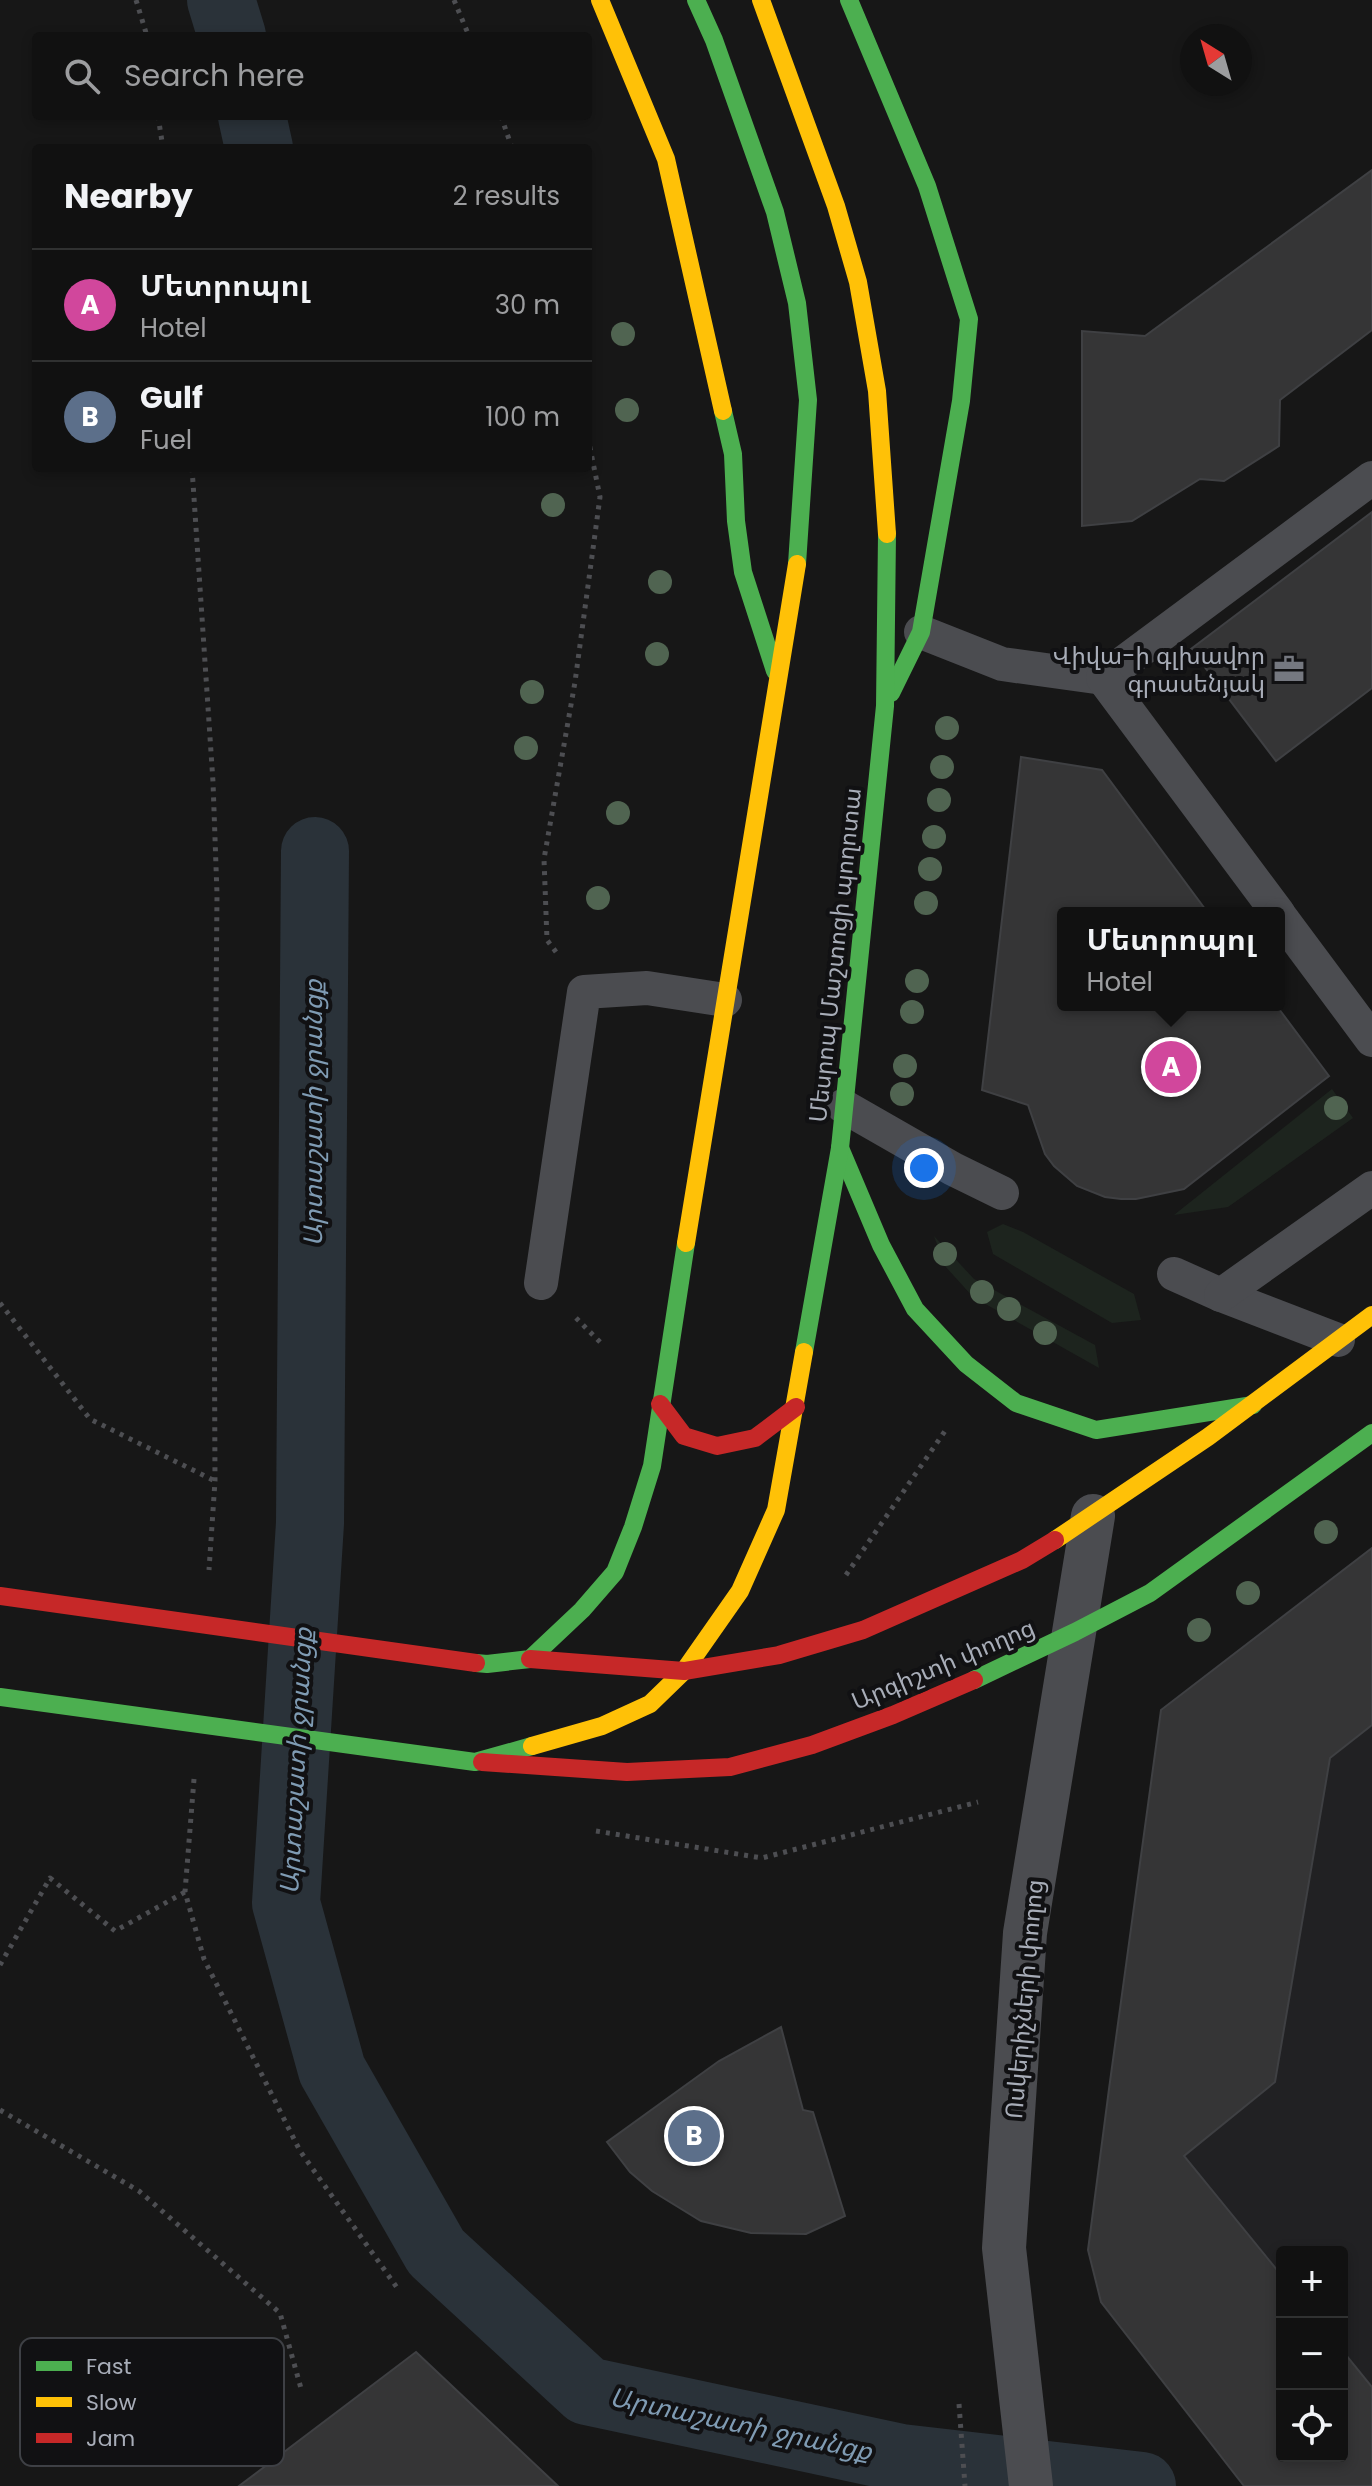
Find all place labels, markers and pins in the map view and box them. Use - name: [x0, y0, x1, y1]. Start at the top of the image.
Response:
- place label: Վիվա-ի գլխավոր գրասենյակ: [1053, 639, 1265, 700]
- office icon: Վիվա-ի գլխավոր գրասենյակ: [1272, 652, 1306, 686]
- pin: A: [1145, 1037, 1197, 1097]
- pin: B: [668, 2106, 720, 2166]

